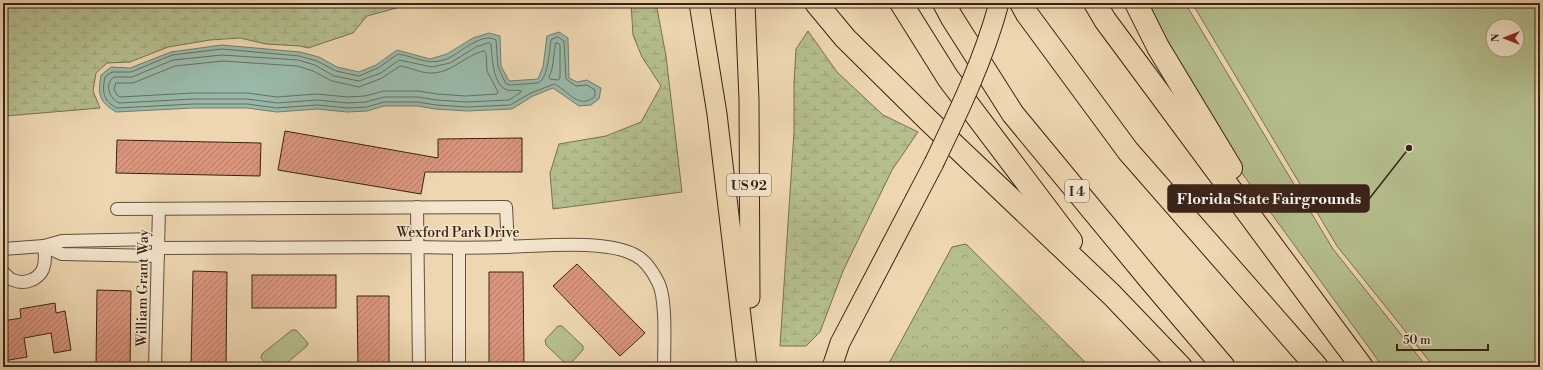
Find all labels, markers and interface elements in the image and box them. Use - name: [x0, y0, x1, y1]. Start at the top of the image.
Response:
- north arrow: [1485, 18, 1525, 58]
- text: N: [1489, 33, 1503, 42]
- road number: US 92: [727, 174, 771, 196]
- road number: I 4: [1065, 180, 1089, 202]
- callout: Florida State Fairgrounds: [1168, 185, 1369, 212]
- text: Florida State Fairgrounds: [1177, 190, 1361, 209]
- street label: Wexford Park Drive: [396, 224, 519, 242]
- street label: William Grant Way: [133, 229, 153, 348]
- scale bar: [1397, 326, 1488, 352]
- text: 50 m: [1403, 333, 1431, 348]

